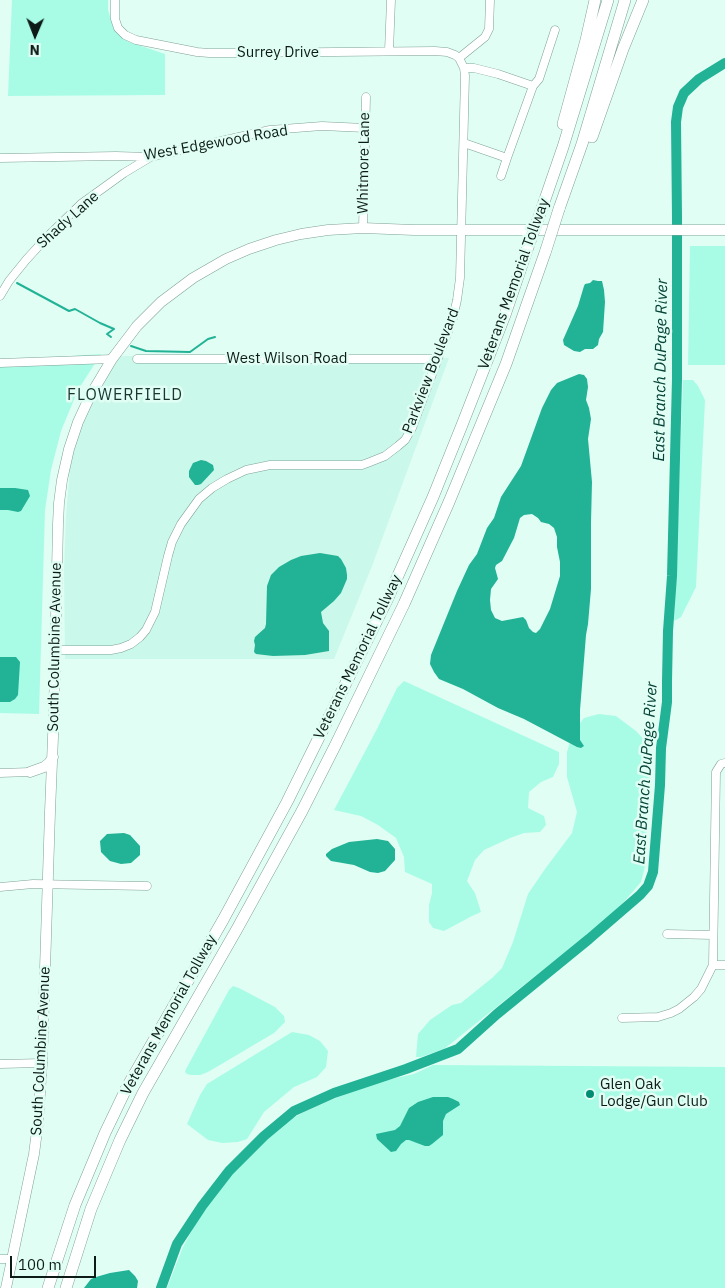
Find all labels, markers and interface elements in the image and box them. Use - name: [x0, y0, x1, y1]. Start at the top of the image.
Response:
- north arrow: [10, 10, 60, 60]
- text: N: [30, 41, 40, 59]
- street label: Surrey Drive: [237, 44, 319, 62]
- street label: Whitmore Lane: [354, 112, 374, 214]
- street label: West Edgewood Road: [143, 121, 289, 165]
- street label: Shady Lane: [33, 187, 103, 253]
- street label: Veterans Memorial Tollway: [475, 196, 553, 372]
- water label: East Branch DuPage River: [650, 278, 672, 462]
- street label: Parkview Boulevard: [399, 306, 463, 436]
- street label: West Wilson Road: [227, 350, 347, 368]
- district label: FLOWERFIELD: [66, 385, 184, 405]
- street label: South Columbine Avenue: [45, 562, 65, 732]
- street label: Veterans Memorial Tollway: [310, 572, 406, 742]
- water label: East Branch DuPage River: [630, 681, 662, 865]
- street label: Veterans Memorial Tollway: [117, 932, 221, 1098]
- street label: South Columbine Avenue: [28, 966, 54, 1136]
- place label: Glen Oak Lodge/Gun Club: [600, 1076, 708, 1111]
- marker: Glen Oak Lodge/Gun Club: [584, 1088, 596, 1100]
- scale bar: [12, 1246, 99, 1278]
- text: 100 m: [18, 1255, 62, 1274]

